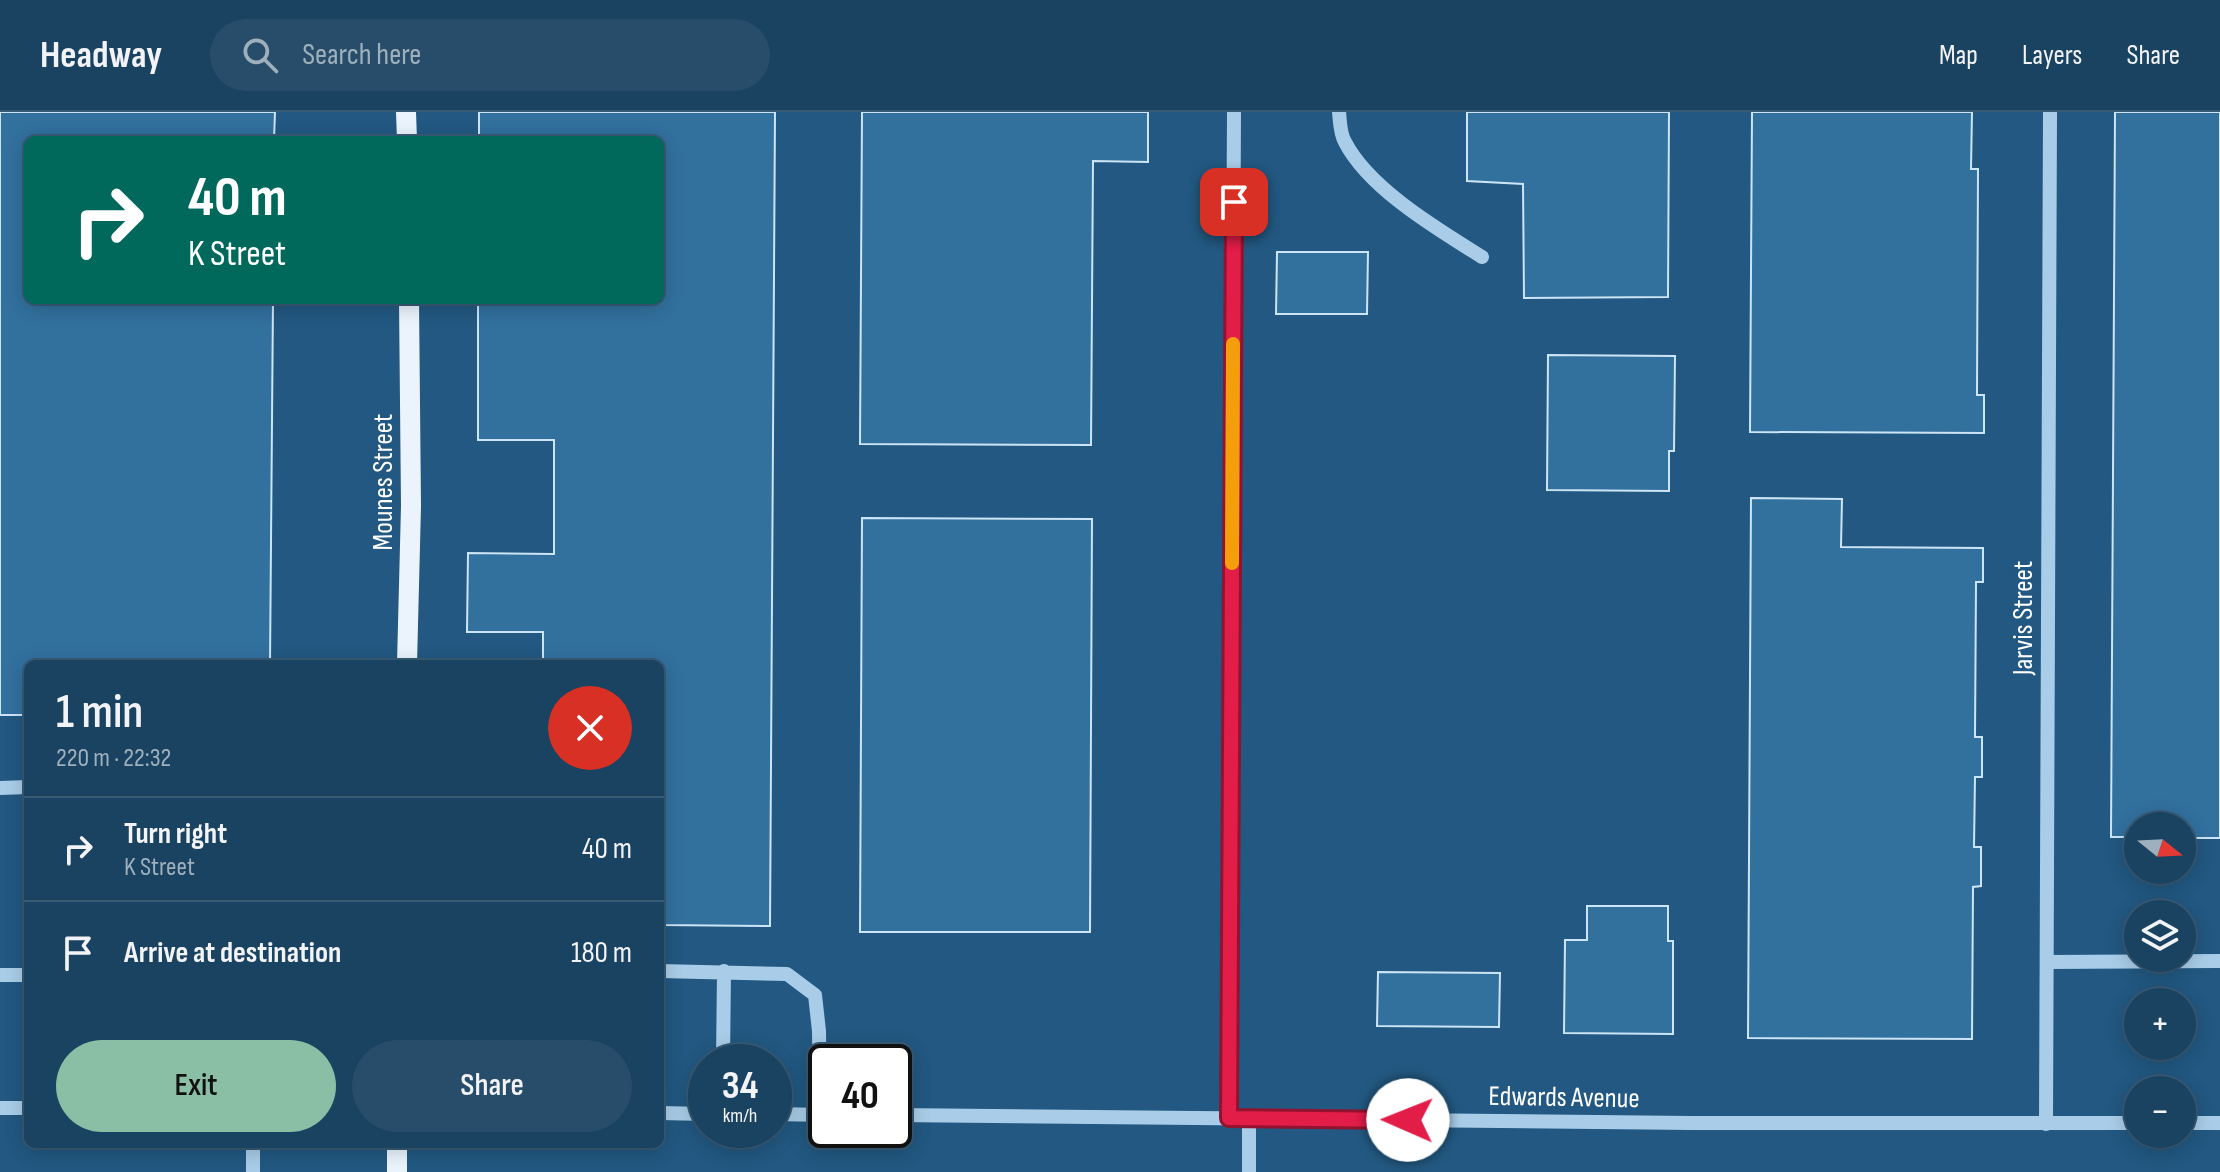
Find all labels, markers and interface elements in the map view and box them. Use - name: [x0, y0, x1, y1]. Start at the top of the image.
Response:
- search box: [210, 19, 770, 91]
- text: Headway: [40, 33, 162, 78]
- icon: search: [238, 33, 282, 77]
- text: Search here: [302, 37, 421, 73]
- text: Map: [1939, 39, 1978, 72]
- text: Layers: [2022, 39, 2082, 72]
- text: Share: [2126, 39, 2180, 72]
- text: 40 m: [188, 165, 287, 232]
- icon: right: [56, 168, 160, 272]
- pin: [1200, 168, 1268, 236]
- icon: arrive: [1212, 180, 1256, 224]
- text: K Street: [188, 233, 286, 276]
- street label: Mounes Street: [367, 414, 400, 550]
- street label: Jarvis Street: [2007, 561, 2040, 676]
- text: 1 min: [56, 684, 143, 741]
- button: close: [548, 686, 632, 770]
- text: 220 m · 22:32: [56, 743, 171, 774]
- north arrow: [2124, 812, 2196, 884]
- map controls: [2124, 812, 2196, 1148]
- text: Turn right: [124, 816, 227, 852]
- icon: right: [56, 827, 100, 871]
- text: 40 m: [582, 831, 632, 867]
- text: K Street: [124, 852, 195, 883]
- button: layers: [2124, 900, 2196, 972]
- icon: arrive: [56, 931, 100, 975]
- text: Arrive at destination: [124, 935, 341, 971]
- text: 180 m: [571, 935, 632, 971]
- button: +: [2124, 988, 2196, 1060]
- button: Exit: [56, 1040, 336, 1132]
- button: Share: [352, 1040, 632, 1132]
- speed limit sign: 40: [808, 1044, 912, 1148]
- text: 34: [722, 1062, 758, 1110]
- button: −: [2124, 1076, 2196, 1148]
- position arrow: [1366, 1078, 1450, 1162]
- street label: Edwards Avenue: [1488, 1080, 1640, 1115]
- text: km/h: [723, 1104, 757, 1128]

